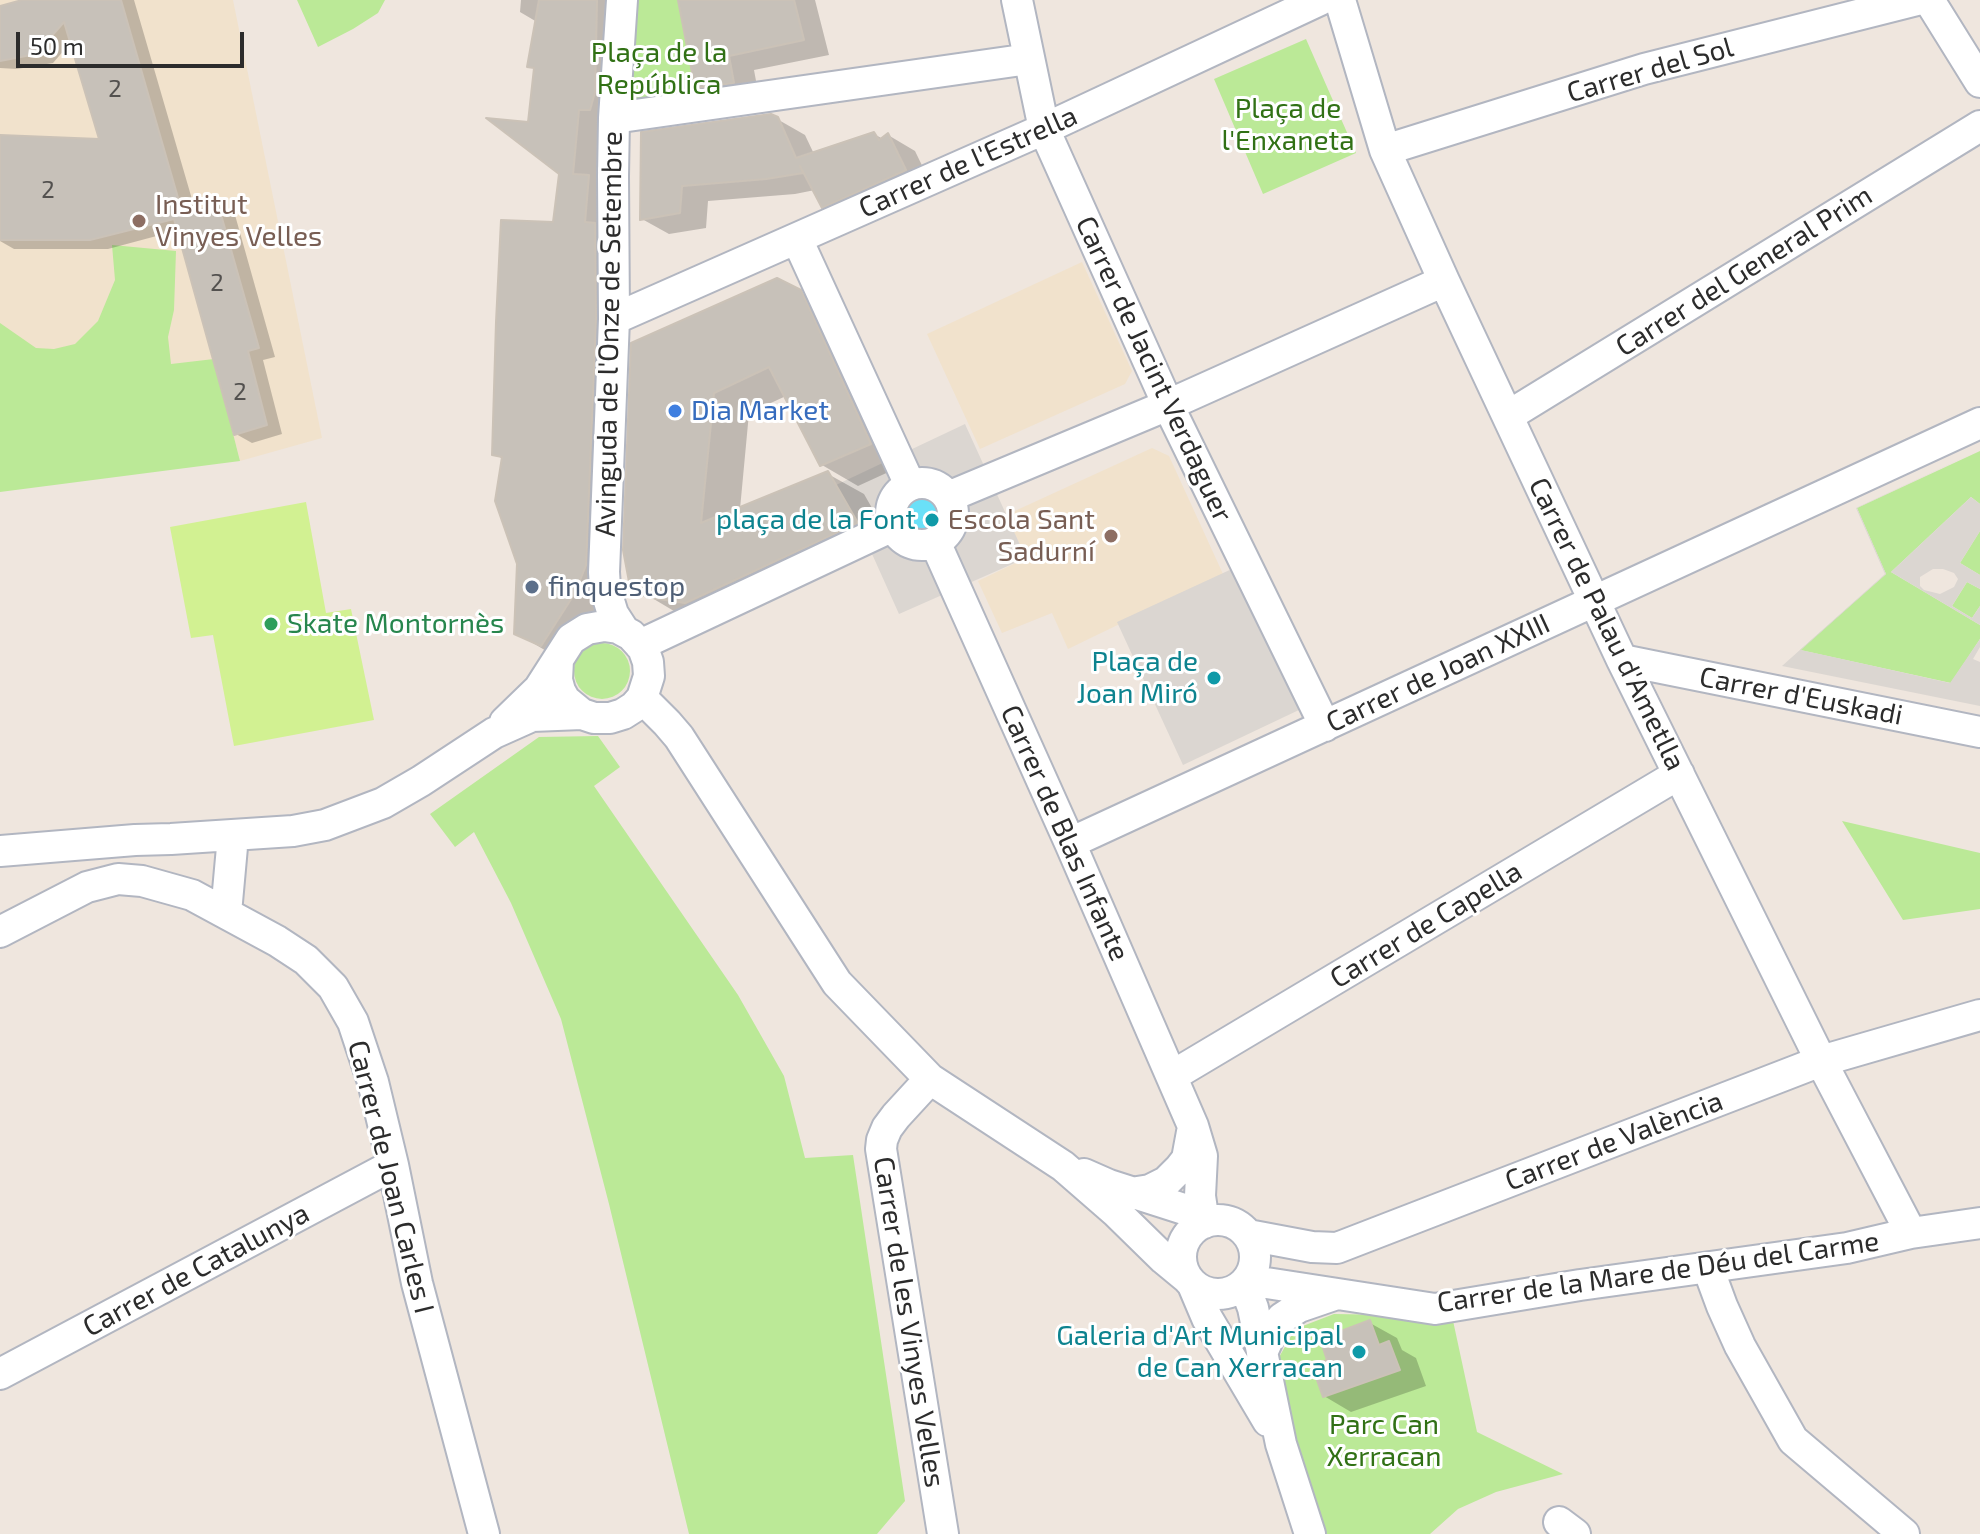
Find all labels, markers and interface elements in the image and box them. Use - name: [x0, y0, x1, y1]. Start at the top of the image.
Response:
- scale bar: [20, 16, 248, 66]
- street label: Carrer del Sol: [1563, 30, 1737, 110]
- text: 50 m: [30, 31, 84, 60]
- park label: Plaça de la República: [591, 36, 727, 102]
- house number: 2: [108, 75, 122, 103]
- park label: Plaça de l'Enxaneta: [1221, 92, 1355, 158]
- street label: Carrer de l'Estrella: [854, 99, 1082, 225]
- street label: Avinguda de l'Onze de Setembre: [589, 131, 629, 537]
- house number: 2: [41, 176, 55, 204]
- street label: Carrer del General Prim: [1610, 178, 1878, 364]
- place label: Institut Vinyes Velles: [155, 188, 322, 254]
- street label: Carrer de Jacint Verdaguer: [1068, 211, 1240, 527]
- marker: Institut Vinyes Velles: [130, 212, 148, 230]
- house number: 2: [210, 269, 224, 297]
- house number: 2: [233, 378, 247, 406]
- place label: Dia Market: [691, 394, 829, 428]
- marker: Dia Market: [666, 402, 684, 420]
- street label: Carrer de Palau d'Ametlla: [1521, 472, 1693, 776]
- place label: plaça de la Font: [716, 503, 916, 537]
- place label: Escola Sant Sadurní: [948, 503, 1095, 569]
- marker: plaça de la Font: [923, 511, 941, 529]
- marker: Escola Sant Sadurní: [1102, 527, 1120, 545]
- place label: finquestop: [548, 570, 685, 604]
- marker: finquestop: [523, 578, 541, 596]
- street label: Carrer de Joan XXIII: [1321, 606, 1555, 740]
- place label: Skate Montornès: [287, 607, 504, 641]
- marker: Skate Montornès: [262, 615, 280, 633]
- place label: Plaça de Joan Miró: [1076, 645, 1198, 711]
- street label: Carrer d'Euskadi: [1697, 660, 1905, 732]
- marker: Plaça de Joan Miró: [1205, 669, 1223, 687]
- street label: Carrer de Blas Infante: [993, 700, 1137, 966]
- street label: Carrer de Capella: [1324, 854, 1528, 996]
- street label: Carrer de Joan Carles I: [341, 1037, 441, 1317]
- street label: Carrer de València: [1500, 1084, 1728, 1198]
- street label: Carrer de les Vinyes Velles: [866, 1154, 952, 1490]
- street label: Carrer de Catalunya: [77, 1196, 315, 1344]
- street label: Carrer de la Mare de Déu del Carme: [1435, 1224, 1881, 1320]
- place label: Galeria d'Art Municipal de Can Xerracan: [1056, 1319, 1343, 1385]
- marker: Galeria d'Art Municipal de Can Xerracan: [1350, 1343, 1368, 1361]
- park label: Parc Can Xerracan: [1327, 1408, 1441, 1474]

